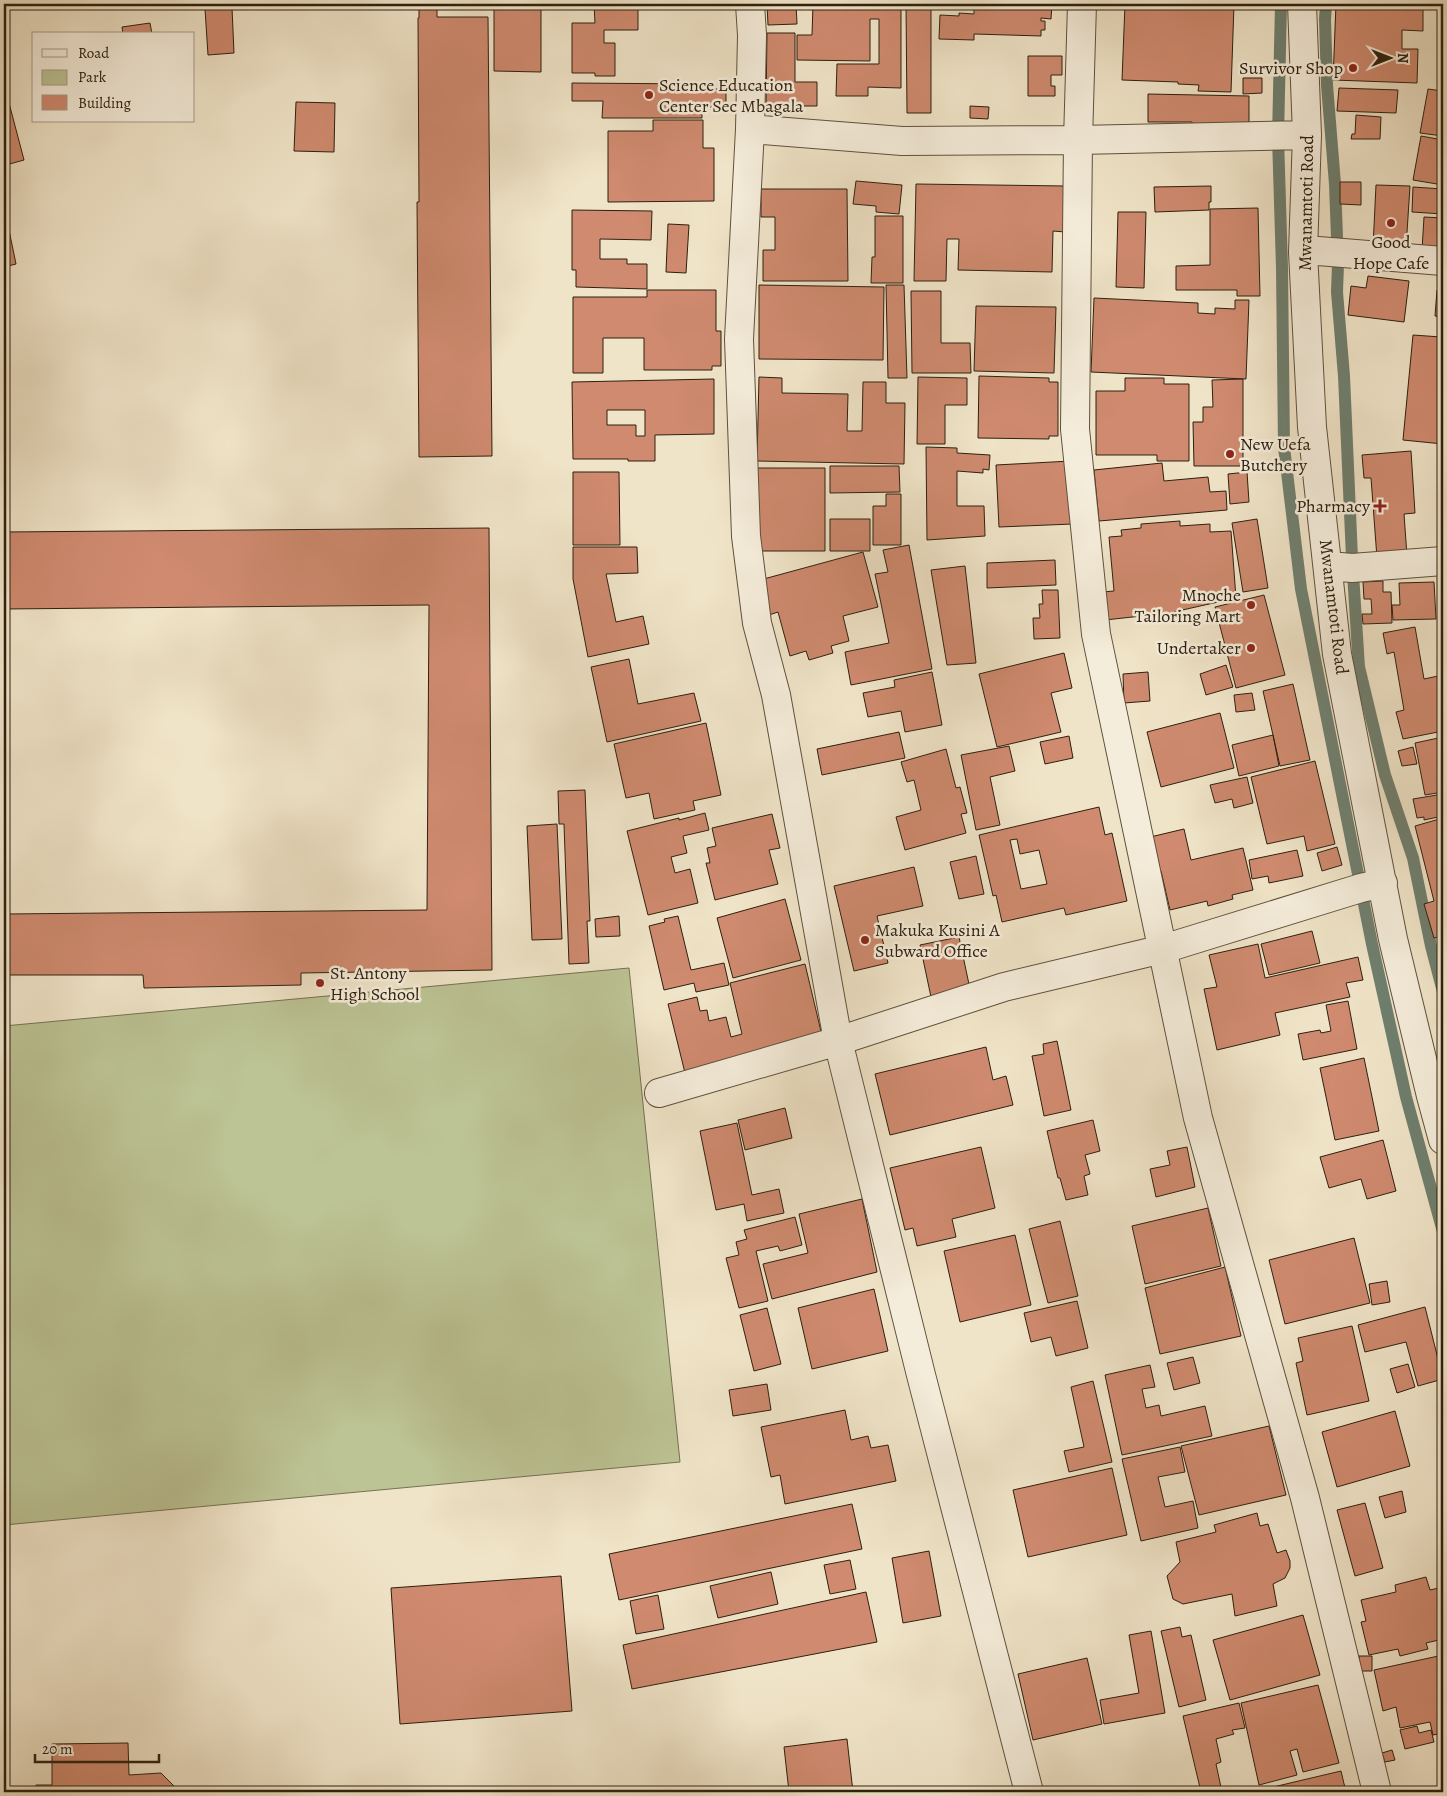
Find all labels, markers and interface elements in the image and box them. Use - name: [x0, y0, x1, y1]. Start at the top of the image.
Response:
- legend: [32, 32, 195, 122]
- north arrow: [1364, 32, 1414, 82]
- text: Road: [78, 43, 110, 63]
- text: N: [1393, 53, 1412, 63]
- place label: Survivor Shop: [1239, 56, 1343, 80]
- marker: Survivor Shop: [1347, 62, 1359, 74]
- text: Park: [78, 67, 107, 87]
- place label: Science Education Center Sec Mbagala: [659, 73, 804, 118]
- marker: Science Education Center Sec Mbagala: [643, 89, 655, 101]
- text: Building: [78, 93, 131, 113]
- street label: Mwanamtoti Road: [1293, 135, 1319, 271]
- marker: Good Hope Cafe: [1385, 217, 1397, 229]
- place label: Good Hope Cafe: [1353, 230, 1429, 275]
- place label: New Uefa Butchery: [1240, 432, 1311, 477]
- marker: New Uefa Butchery: [1224, 448, 1236, 460]
- place label: Pharmacy: [1296, 494, 1371, 518]
- marker: Pharmacy: [1374, 500, 1386, 512]
- street label: Mwanamtoti Road: [1314, 538, 1354, 676]
- place label: Mnoche Tailoring Mart: [1135, 583, 1241, 628]
- marker: Mnoche Tailoring Mart: [1245, 599, 1257, 611]
- place label: Undertaker: [1157, 636, 1241, 660]
- marker: Undertaker: [1245, 642, 1257, 654]
- place label: Makuka Kusini A Subward Office: [875, 918, 1000, 963]
- marker: Makuka Kusini A Subward Office: [859, 934, 871, 946]
- place label: St. Antony High School: [330, 961, 420, 1006]
- marker: St. Antony High School: [314, 977, 326, 989]
- scale bar: [35, 1731, 159, 1763]
- text: 20 m: [42, 1739, 73, 1759]

